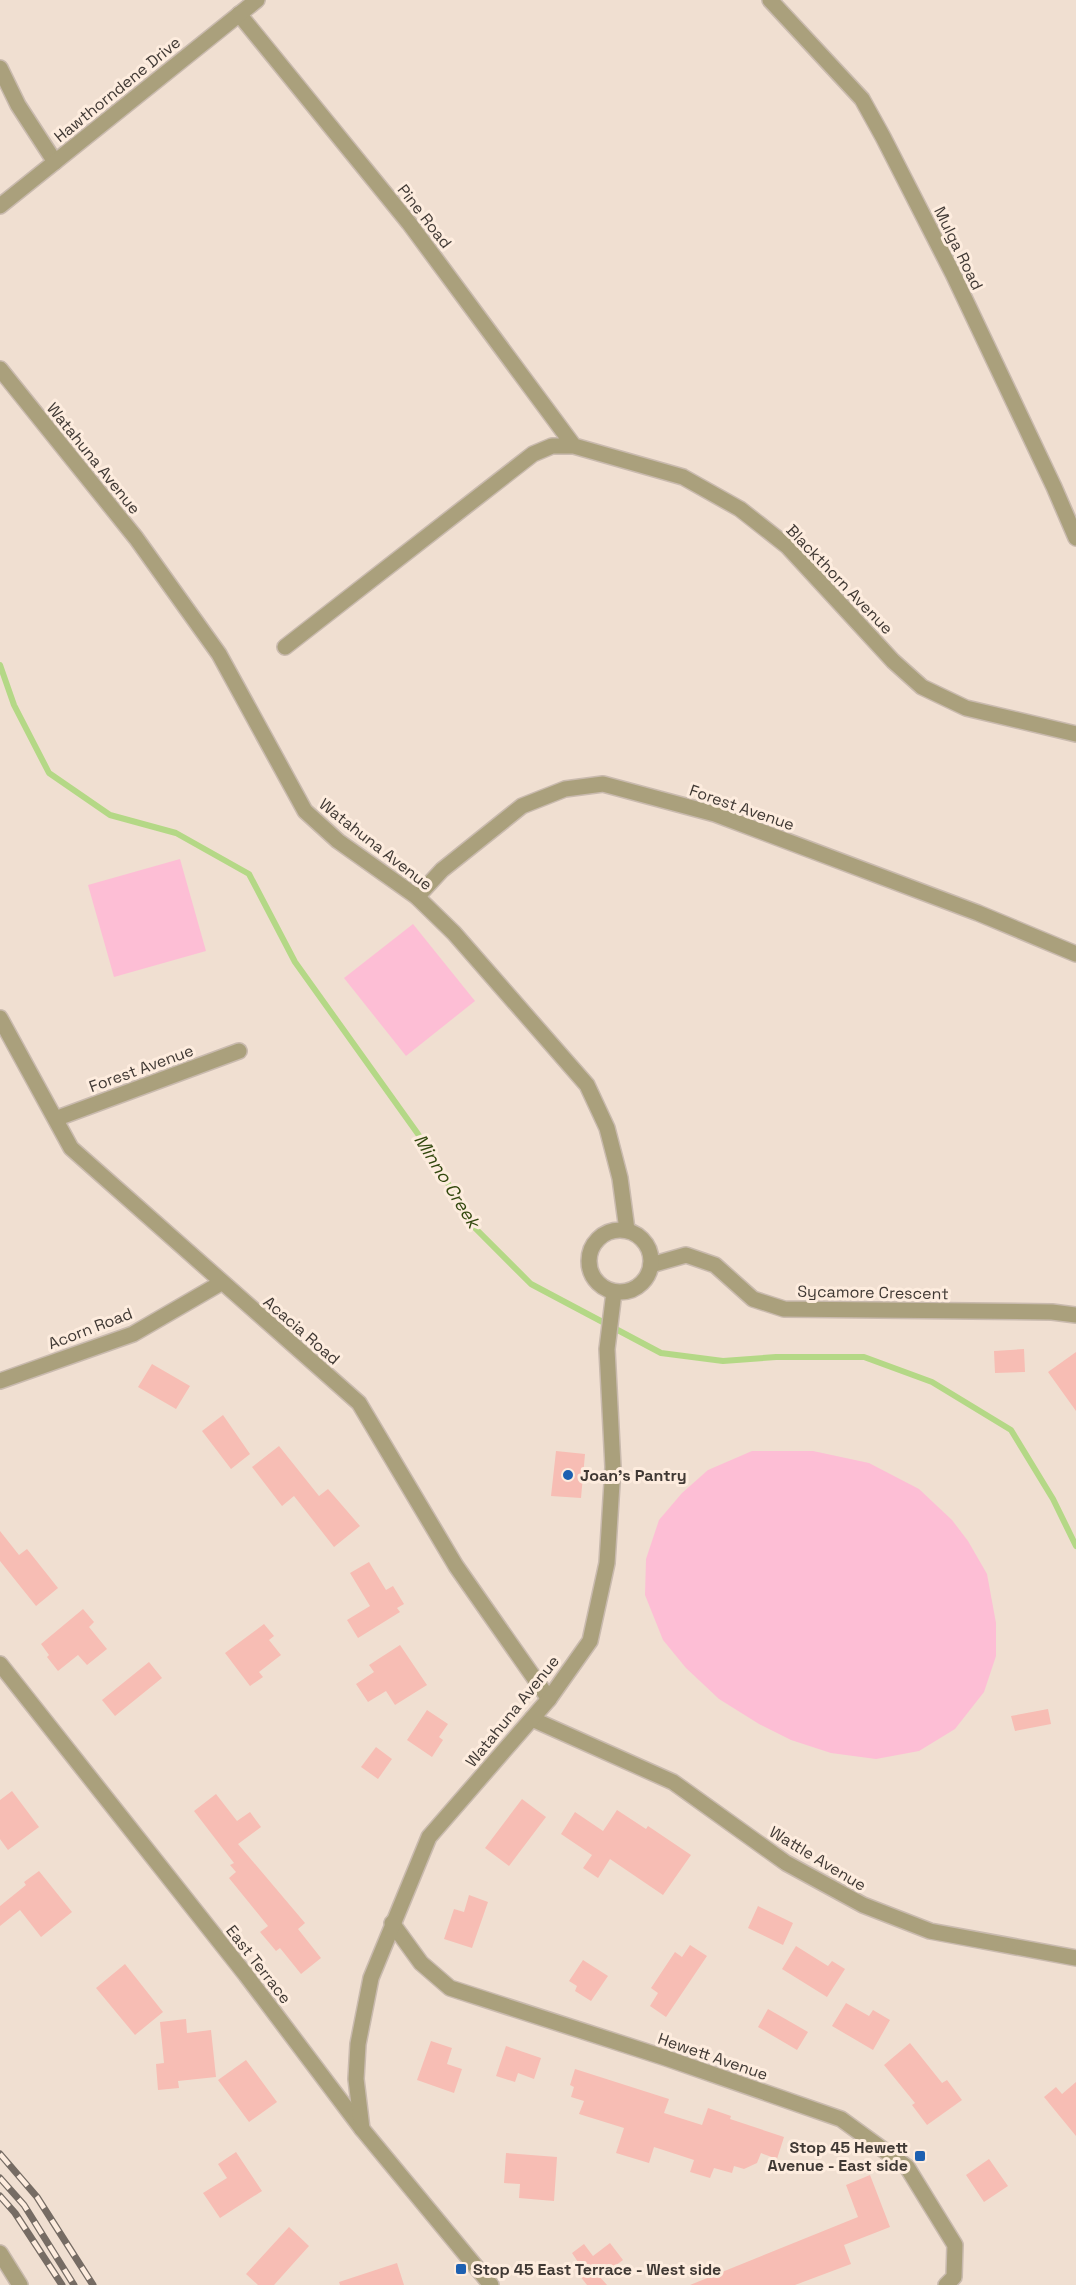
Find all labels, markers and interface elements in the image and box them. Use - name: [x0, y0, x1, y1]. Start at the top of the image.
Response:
- street label: Hawthorndene Drive: [50, 32, 185, 147]
- street label: Pine Road: [393, 180, 456, 253]
- street label: Mulga Road: [929, 203, 988, 293]
- street label: Watahuna Avenue: [42, 398, 145, 519]
- street label: Blackthorn Avenue: [782, 520, 898, 639]
- street label: Forest Avenue: [687, 780, 797, 835]
- street label: Watahuna Avenue: [315, 794, 437, 895]
- street label: Forest Avenue: [86, 1040, 196, 1097]
- water label: Minno Creek: [409, 1129, 487, 1234]
- street label: Sycamore Crescent: [797, 1281, 949, 1304]
- street label: Acacia Road: [259, 1291, 344, 1369]
- street label: Acorn Road: [45, 1303, 135, 1354]
- place label: Joan's Pantry: [580, 1465, 687, 1486]
- marker: Joan's Pantry: [561, 1468, 575, 1482]
- street label: Watahuna Avenue: [461, 1651, 564, 1772]
- street label: Wattle Avenue: [765, 1821, 870, 1896]
- street label: East Terrace: [221, 1921, 296, 2008]
- street label: Hewett Avenue: [655, 2028, 771, 2085]
- place label: Stop 45 Hewett Avenue - East side: [768, 2137, 908, 2176]
- marker: Stop 45 Hewett Avenue - East side: [913, 2149, 927, 2163]
- place label: Stop 45 East Terrace - West side: [473, 2259, 721, 2280]
- marker: Stop 45 East Terrace - West side: [454, 2262, 468, 2276]

